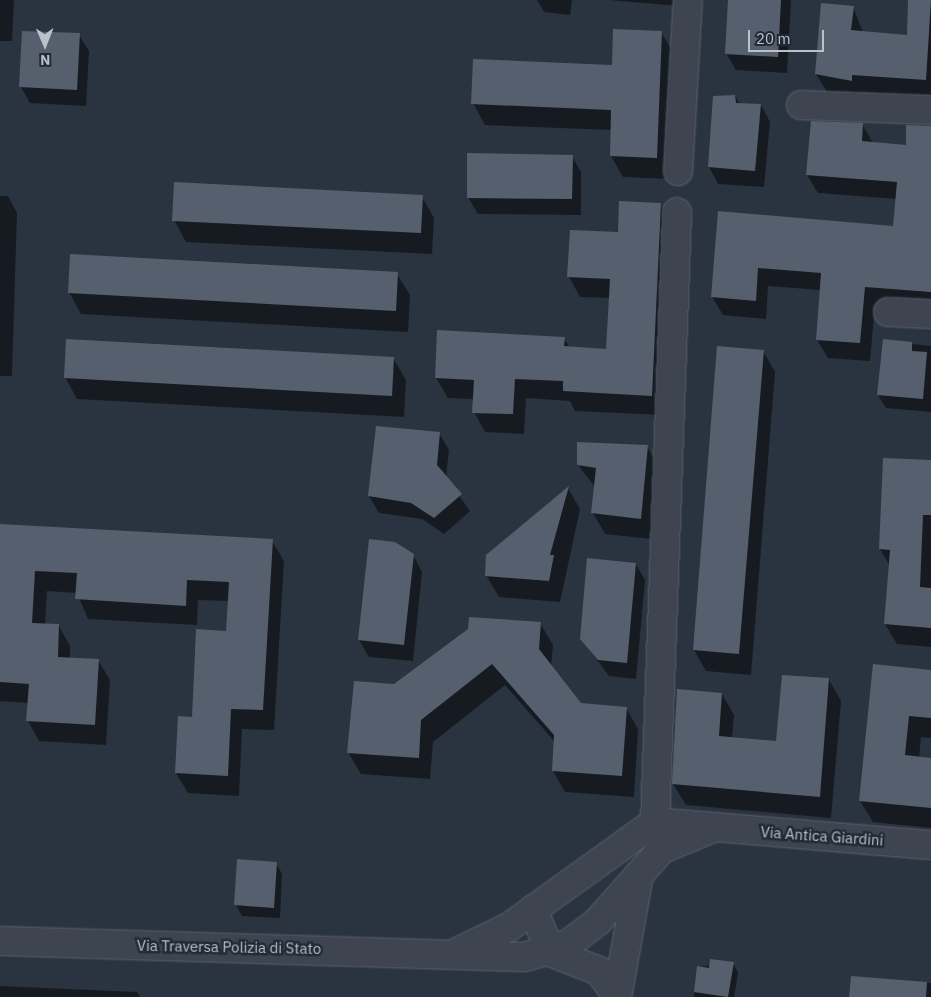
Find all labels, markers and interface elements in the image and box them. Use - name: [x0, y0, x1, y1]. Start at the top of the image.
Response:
- north arrow: [20, 20, 70, 70]
- scale bar: [751, 20, 827, 52]
- text: 20 m: [756, 29, 791, 48]
- text: N: [40, 51, 50, 69]
- street label: Via Antica Giardini: [760, 823, 884, 849]
- street label: Via Traversa Polizia di Stato: [137, 936, 321, 958]

